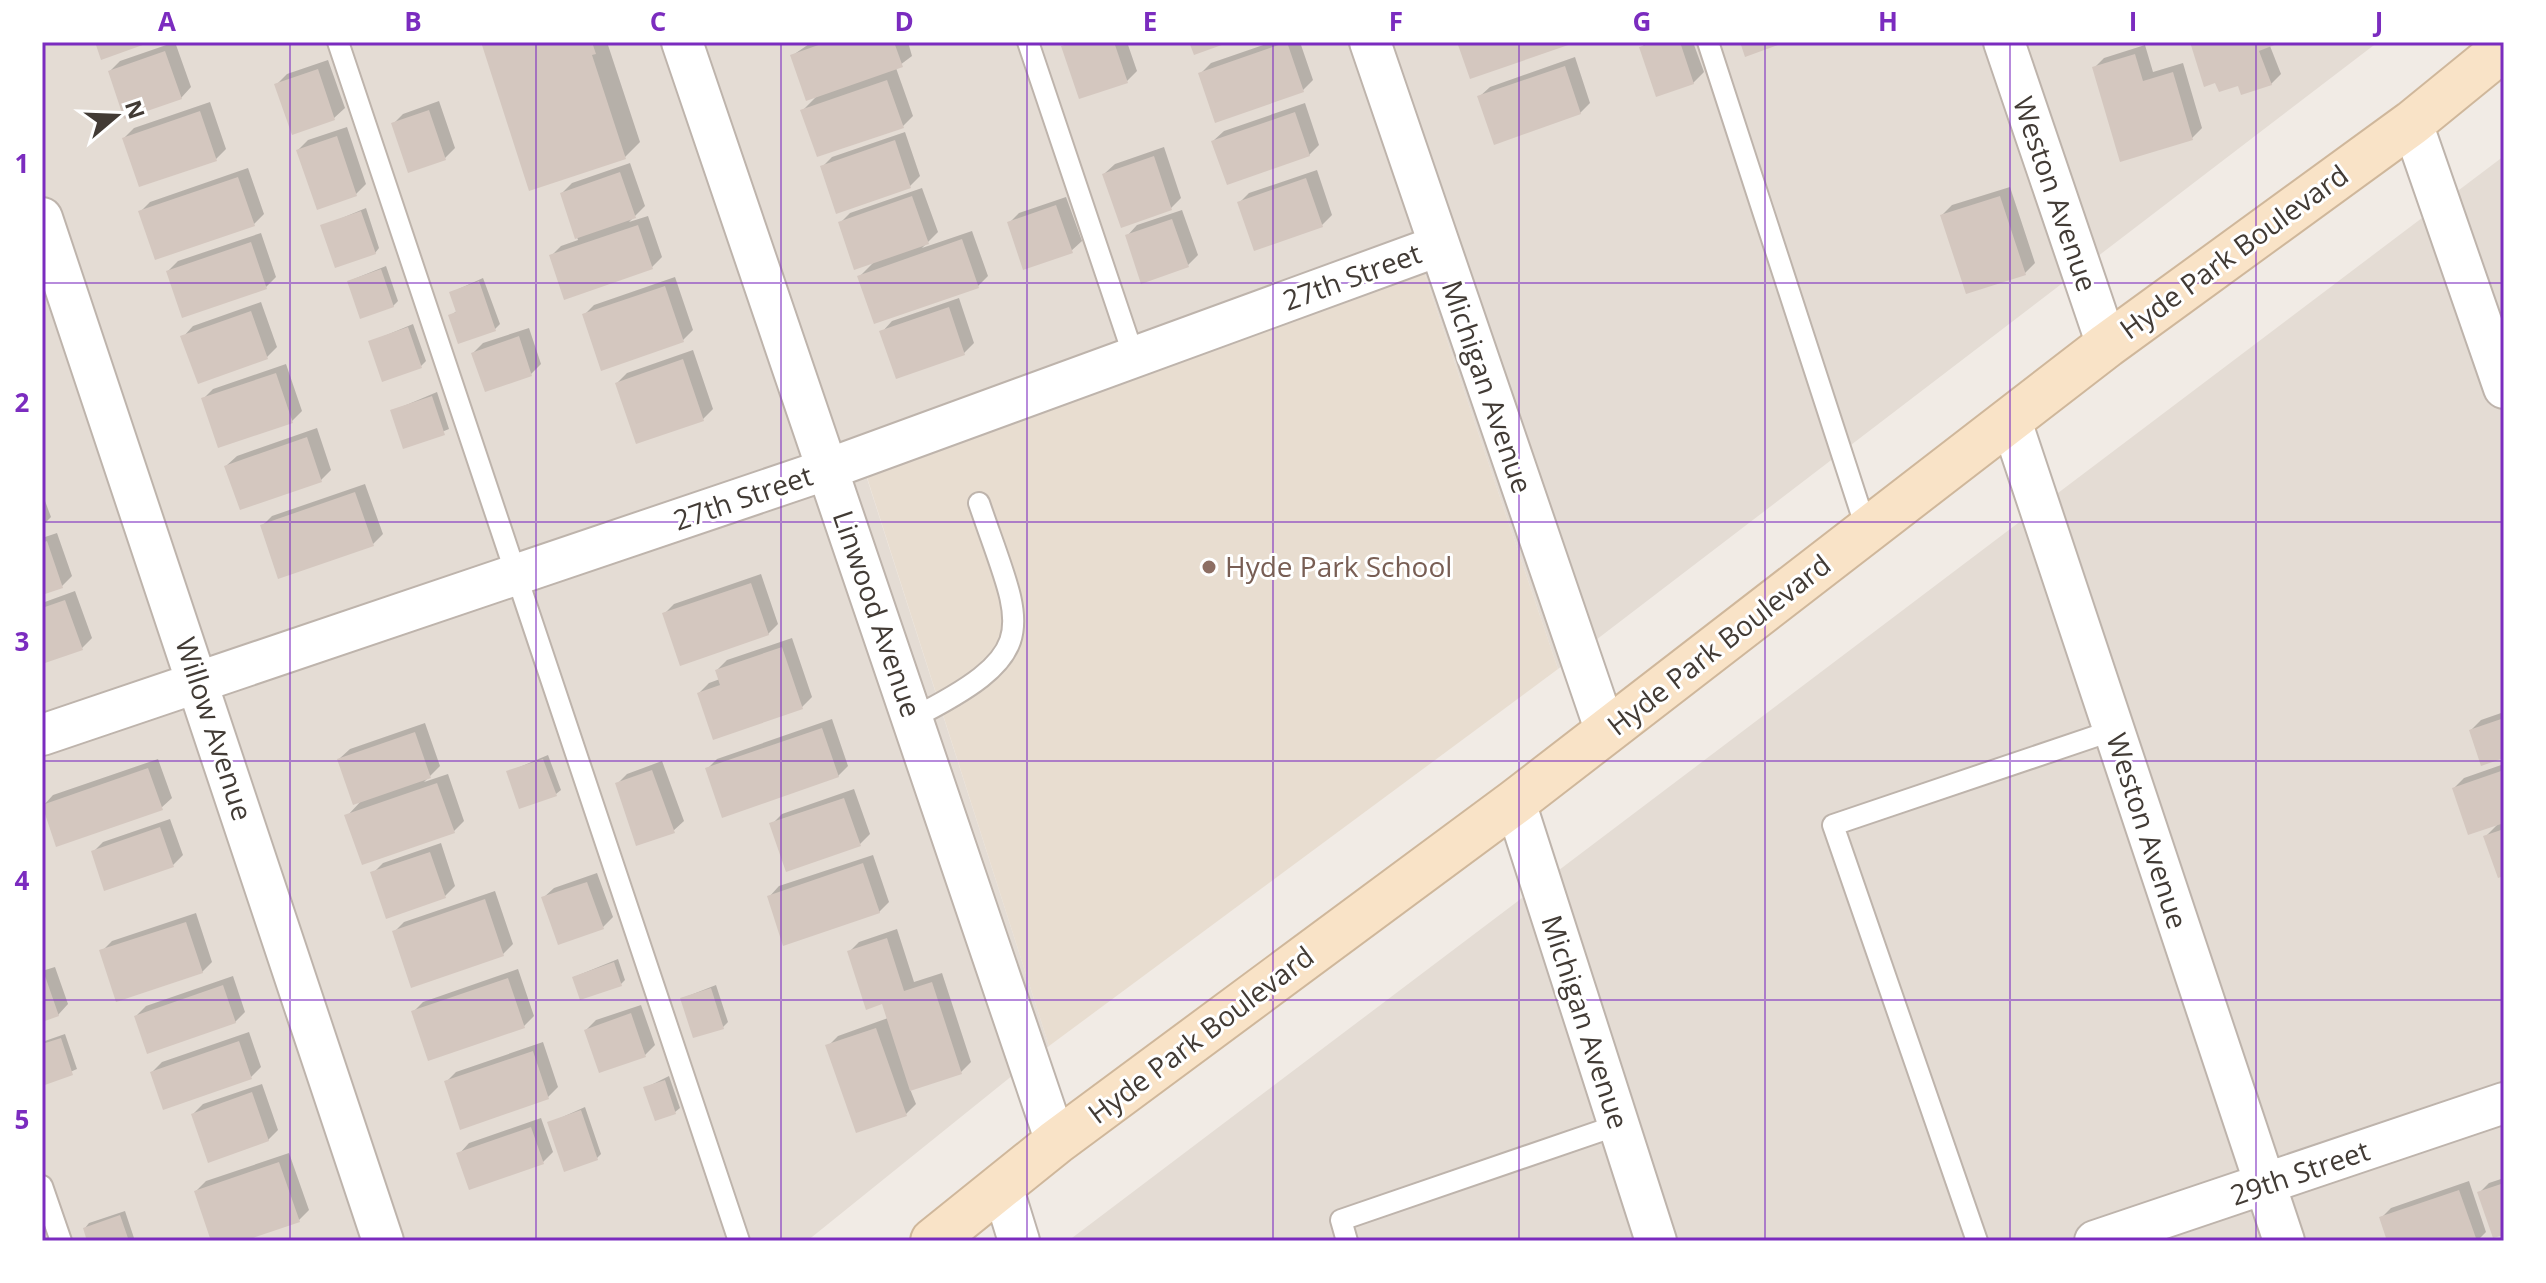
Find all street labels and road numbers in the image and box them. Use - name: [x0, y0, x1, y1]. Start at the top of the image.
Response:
- street label: Weston Avenue: [2005, 91, 2107, 296]
- street label: Hyde Park Boulevard: [2112, 155, 2355, 347]
- street label: 27th Street: [1277, 233, 1426, 319]
- street label: Michigan Avenue: [1434, 275, 1542, 498]
- street label: 27th Street: [668, 456, 817, 539]
- street label: Linwood Avenue: [825, 505, 931, 722]
- street label: Hyde Park Boulevard: [1599, 545, 1838, 743]
- street label: Willow Avenue: [167, 632, 262, 825]
- street label: Weston Avenue: [2098, 728, 2197, 933]
- street label: Michigan Avenue: [1533, 910, 1638, 1133]
- street label: Hyde Park Boulevard: [1080, 937, 1321, 1132]
- street label: 29th Street: [2225, 1131, 2374, 1214]

